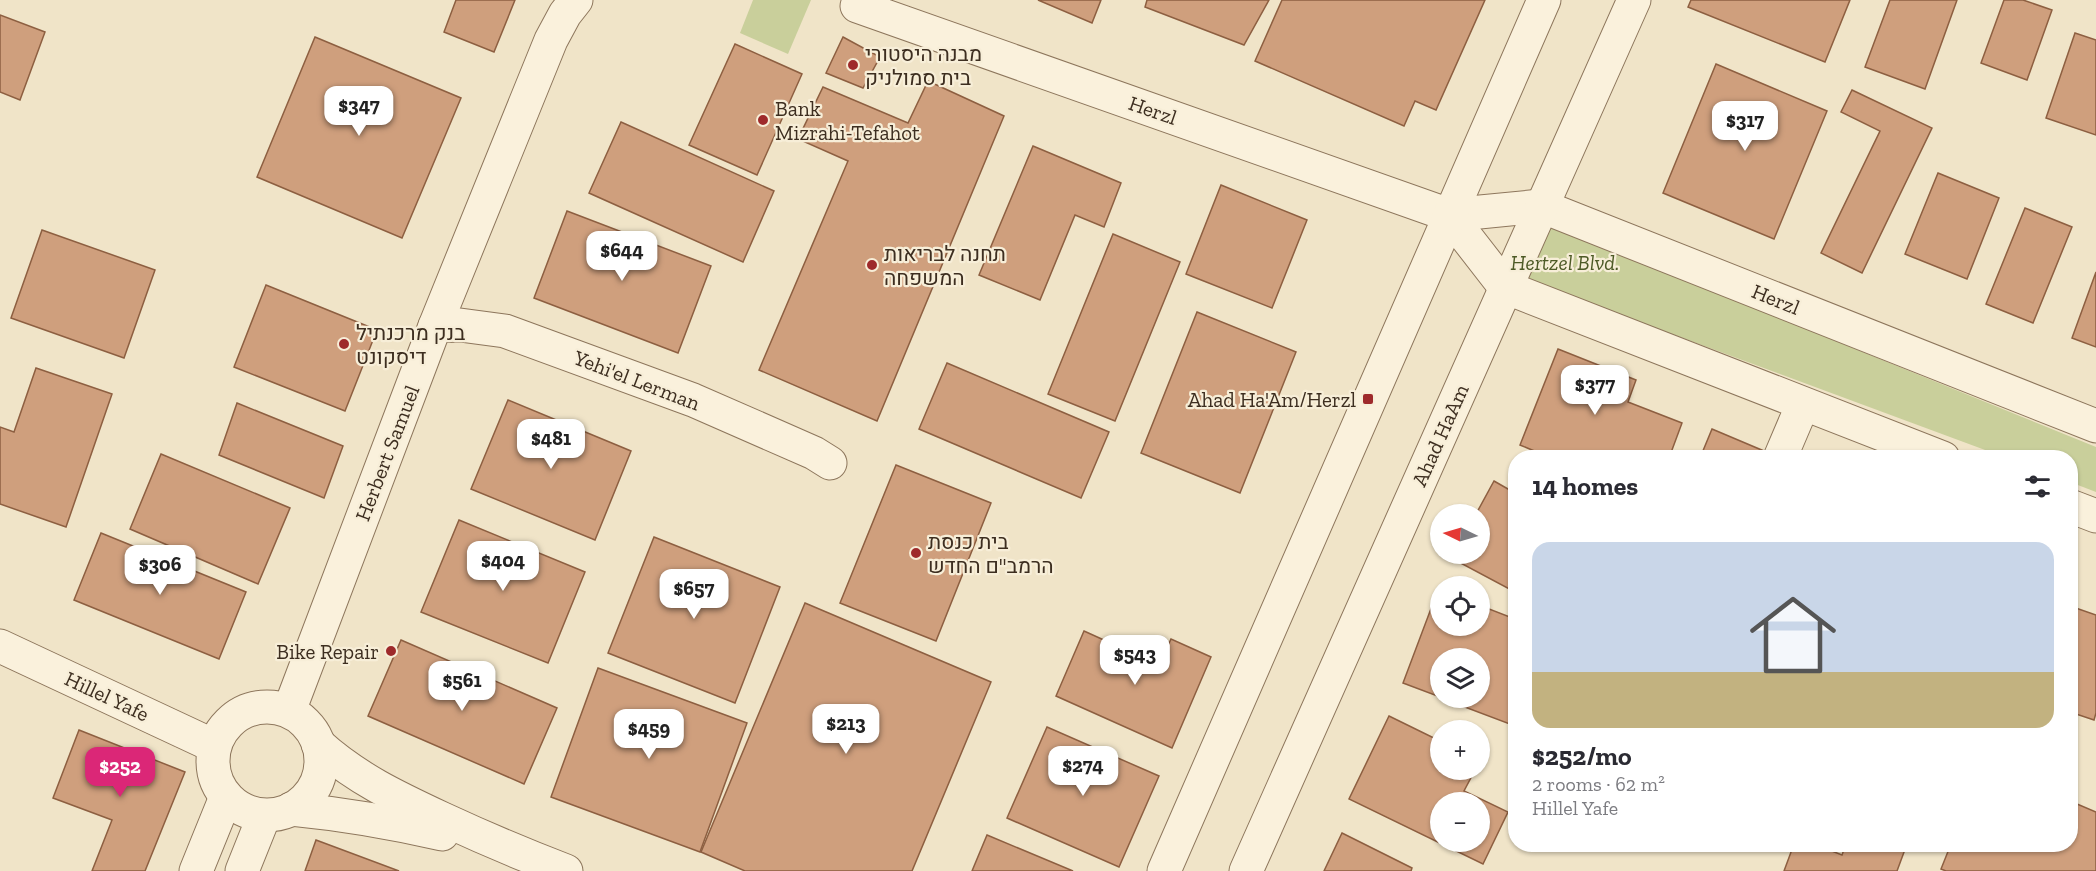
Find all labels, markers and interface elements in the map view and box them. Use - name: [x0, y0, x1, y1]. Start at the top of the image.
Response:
- place label: מבנה היסטורי בית סמולניק: [865, 41, 982, 90]
- marker: מבנה היסטורי בית סמולניק: [846, 58, 860, 72]
- pin: $347: [323, 86, 395, 137]
- street label: Herzl: [1126, 90, 1181, 130]
- text: $347: [338, 93, 380, 117]
- place label: Bank Mizrahi-Tefahot: [775, 96, 920, 145]
- pin: $317: [1709, 101, 1781, 152]
- text: $317: [1726, 108, 1764, 132]
- marker: Bank Mizrahi-Tefahot: [756, 113, 770, 127]
- pin: $644: [586, 231, 658, 282]
- text: $644: [600, 238, 644, 262]
- place label: תחנה לבריאות המשפחה: [884, 241, 1006, 290]
- park label: Hertzel Blvd.: [1511, 250, 1619, 275]
- marker: תחנה לבריאות המשפחה: [865, 258, 879, 272]
- street label: Herzl: [1748, 278, 1804, 320]
- place label: בנק מרכנתיל דיסקונט: [356, 320, 465, 369]
- marker: בנק מרכנתיל דיסקונט: [337, 337, 351, 351]
- street label: Yehi'el Lerman: [569, 344, 704, 416]
- pin: $377: [1559, 365, 1631, 416]
- text: $377: [1575, 372, 1615, 396]
- street label: Ahad HaAm: [1406, 380, 1474, 490]
- street label: Herbert Samuel: [350, 381, 424, 524]
- place label: Ahad Ha'Am/Herzl: [1188, 387, 1356, 412]
- marker: Ahad Ha'Am/Herzl: [1361, 392, 1375, 406]
- pin: $481: [515, 419, 587, 470]
- text: $481: [531, 426, 571, 450]
- text: 14 homes: [1532, 470, 1638, 502]
- icon: filters: [2021, 470, 2054, 503]
- north arrow: [1430, 504, 1490, 564]
- map controls: [1430, 504, 1490, 852]
- place label: בית כנסת הרמב"ם החדש: [928, 529, 1054, 578]
- pin: $404: [467, 541, 539, 592]
- pin: $306: [124, 545, 196, 596]
- marker: בית כנסת הרמב"ם החדש: [909, 546, 923, 560]
- text: $404: [481, 548, 525, 572]
- text: $306: [139, 552, 181, 576]
- pin: $657: [658, 569, 730, 620]
- text: $657: [674, 576, 714, 600]
- button: locate: [1430, 576, 1490, 636]
- icon: home: [1739, 581, 1847, 689]
- pin: $543: [1099, 635, 1171, 686]
- place label: Bike Repair: [276, 639, 379, 664]
- text: $543: [1114, 642, 1156, 666]
- marker: Bike Repair: [384, 644, 398, 658]
- button: layers: [1430, 648, 1490, 708]
- pin: $561: [426, 661, 498, 712]
- street label: Hillel Yafe: [61, 666, 153, 726]
- text: $561: [442, 668, 482, 692]
- pin: $213: [810, 704, 882, 755]
- pin: $459: [613, 709, 685, 760]
- text: $213: [826, 711, 866, 735]
- text: $459: [628, 716, 670, 740]
- button: +: [1430, 720, 1490, 780]
- text: $252/mo: [1532, 740, 1632, 772]
- pin: $274: [1047, 746, 1119, 797]
- pin: $252: [84, 747, 156, 798]
- text: $274: [1062, 753, 1104, 777]
- text: $252: [99, 754, 141, 778]
- text: 2 rooms · 62 m²: [1532, 772, 1665, 796]
- button: −: [1430, 792, 1490, 852]
- text: Hillel Yafe: [1532, 796, 1618, 820]

